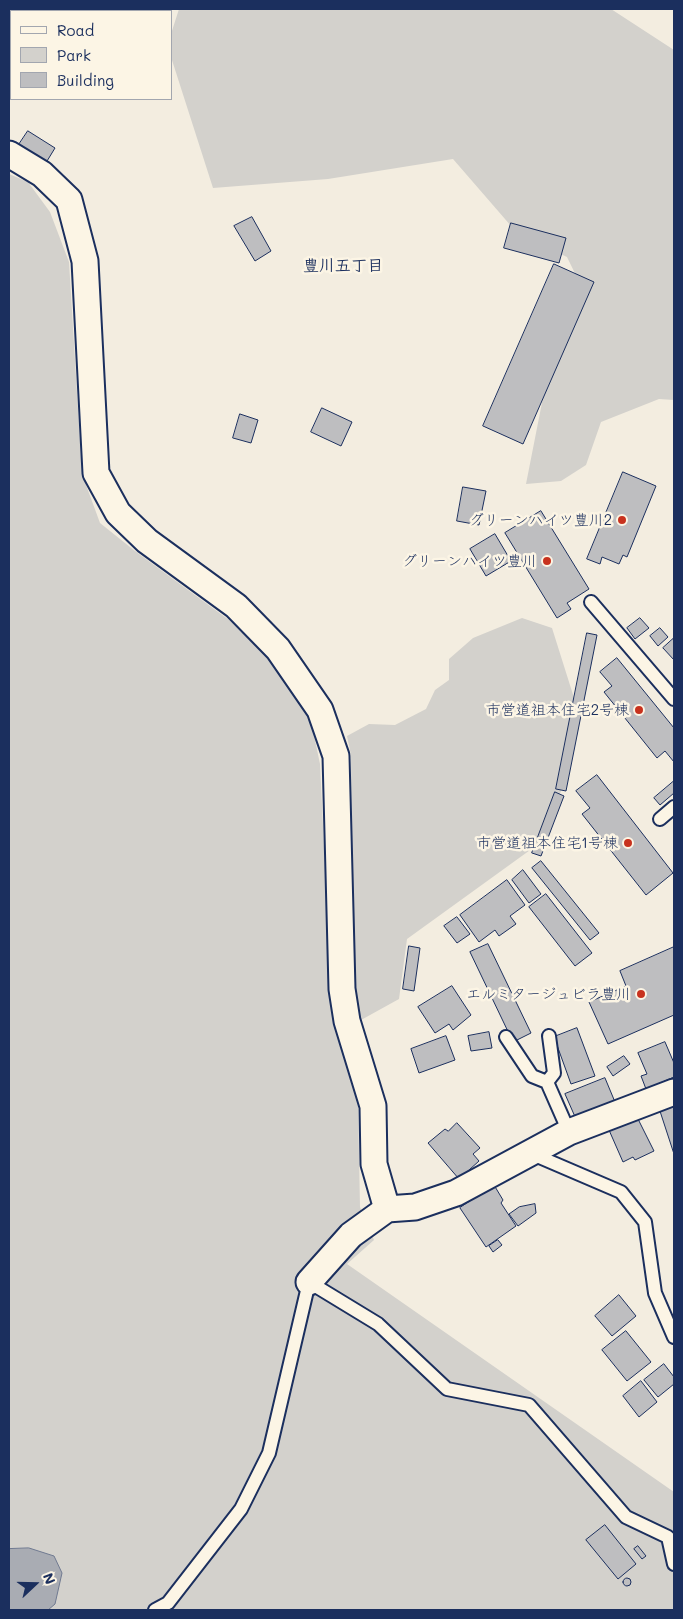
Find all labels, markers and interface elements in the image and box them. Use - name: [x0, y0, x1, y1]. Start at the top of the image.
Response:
- legend: [10, 10, 172, 100]
- text: Road: [57, 20, 94, 40]
- text: Park: [57, 45, 91, 65]
- text: Building: [57, 70, 114, 90]
- district label: 豊川五丁目: [303, 256, 383, 276]
- place label: グリーンハイツ豊川2: [469, 511, 612, 529]
- marker: グリーンハイツ豊川2: [616, 514, 628, 526]
- place label: グリーンハイツ豊川: [402, 552, 537, 570]
- marker: グリーンハイツ豊川: [541, 555, 553, 567]
- place label: 市営道祖本住宅2号棟: [486, 701, 629, 719]
- marker: 市営道祖本住宅2号棟: [633, 704, 645, 716]
- place label: 市営道祖本住宅1号棟: [476, 834, 618, 852]
- marker: 市営道祖本住宅1号棟: [622, 837, 634, 849]
- place label: エルミタージュビラ豊川: [466, 985, 631, 1003]
- marker: エルミタージュビラ豊川: [635, 988, 647, 1000]
- north arrow: [10, 1559, 60, 1609]
- text: N: [39, 1570, 60, 1587]

